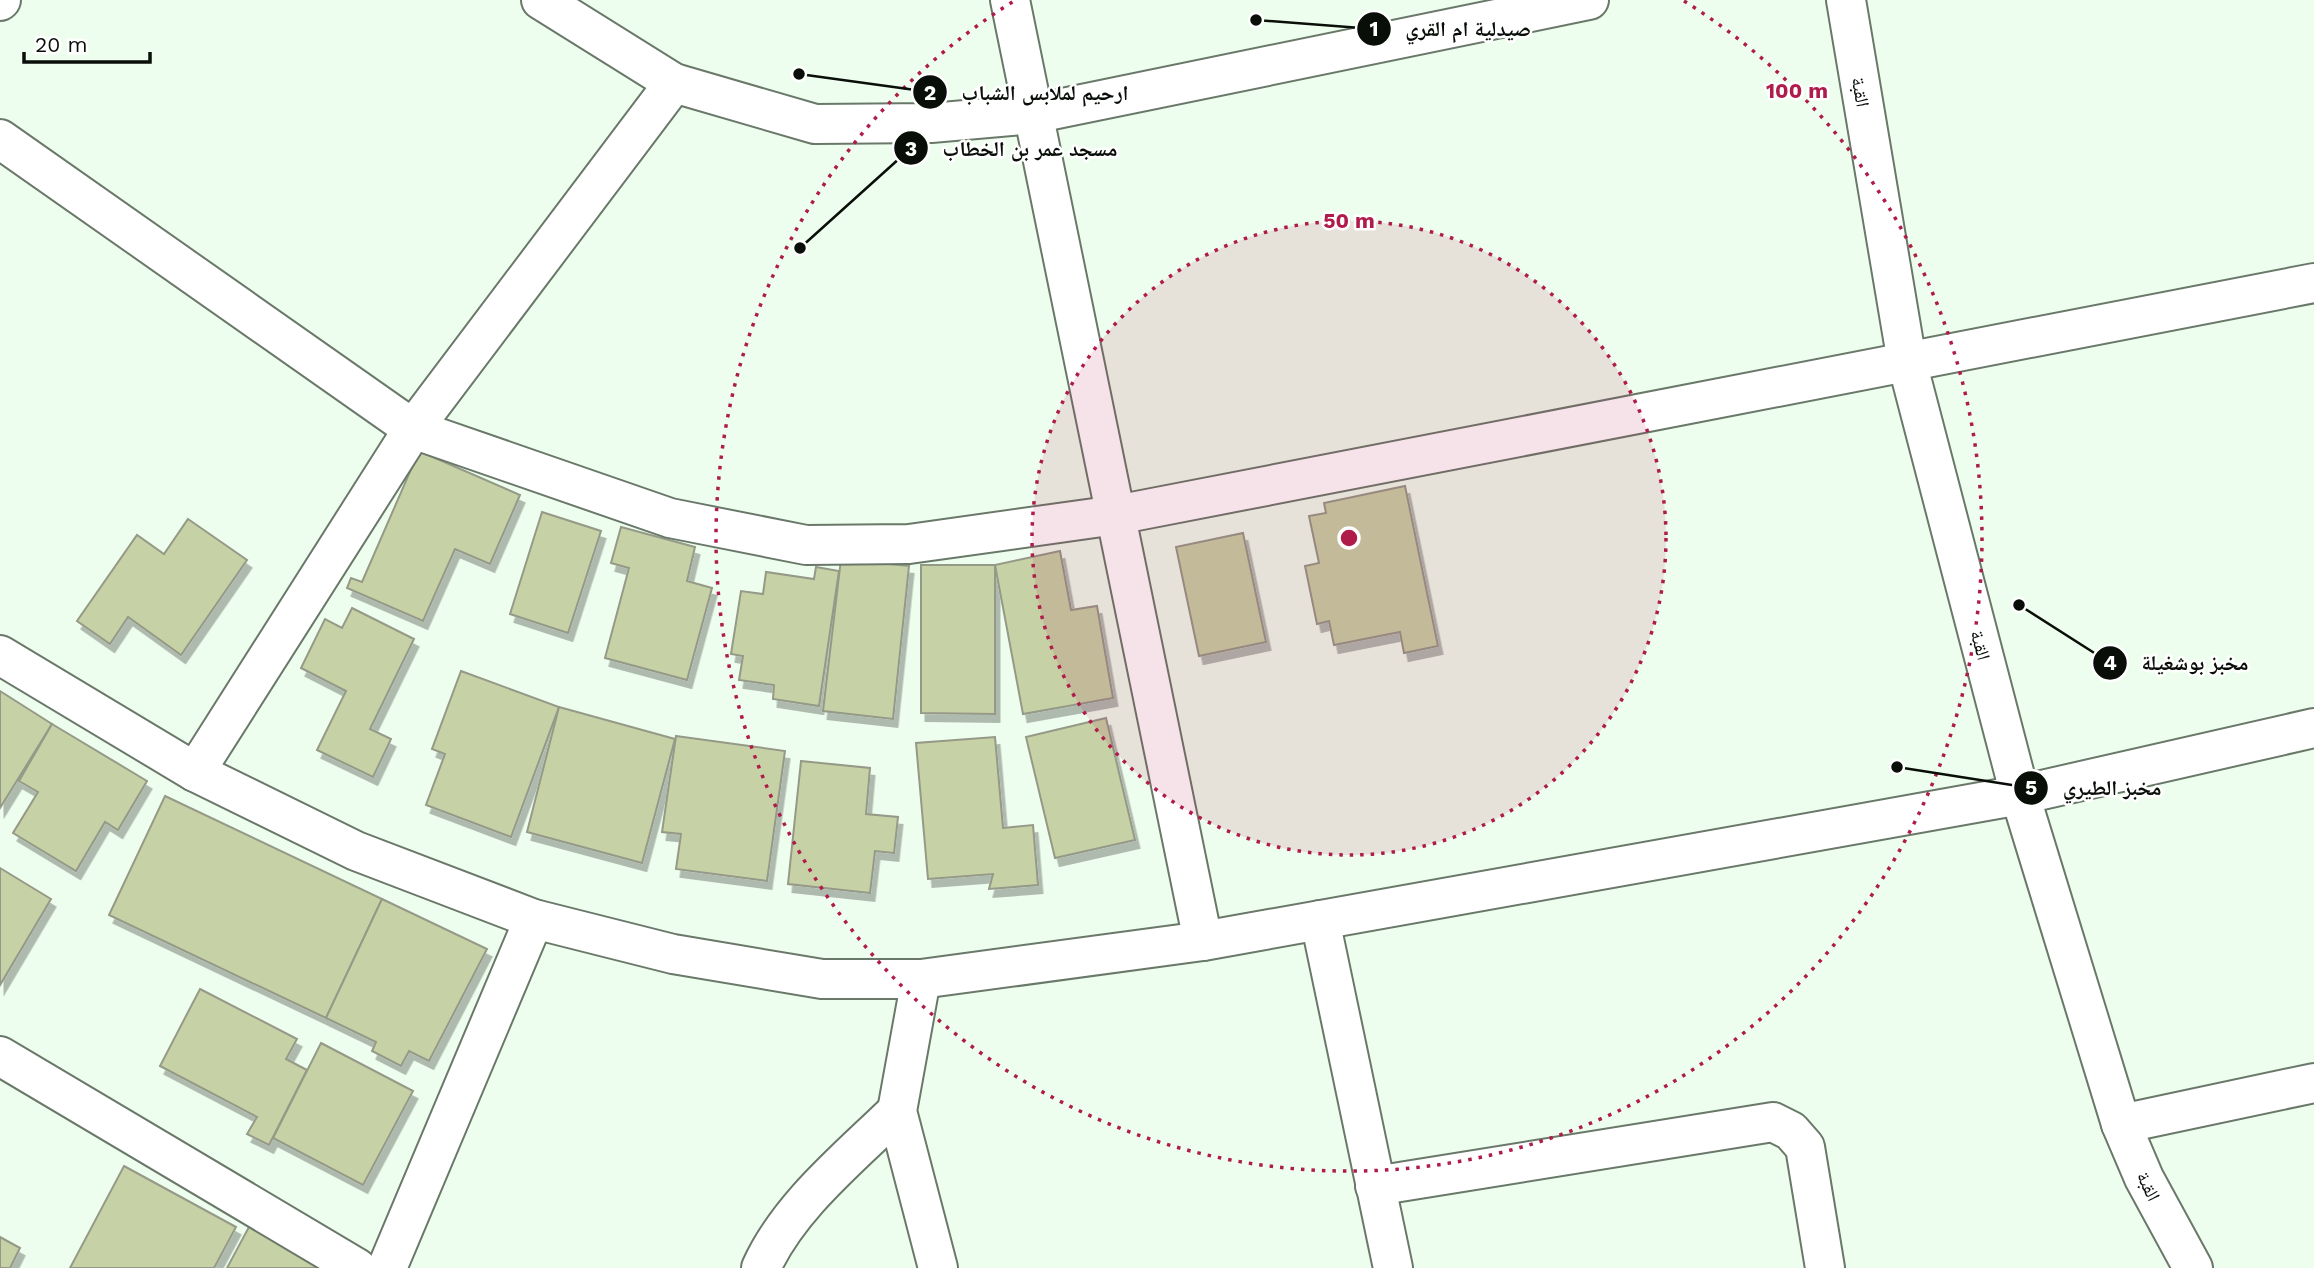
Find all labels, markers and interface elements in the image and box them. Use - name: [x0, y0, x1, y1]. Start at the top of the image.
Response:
- callout: صيدلية ام القري: [1356, 8, 1545, 50]
- text: 1: [1369, 16, 1379, 41]
- text: صيدلية ام القري: [1405, 16, 1531, 45]
- scale bar: [24, 21, 150, 65]
- text: 20 m: [35, 32, 87, 57]
- callout: ارحيم لملابس الشباب: [913, 71, 1143, 113]
- street label: القبة: [1847, 75, 1874, 109]
- text: 100 m: [1766, 78, 1828, 103]
- text: 2: [924, 80, 936, 105]
- text: ارحيم لملابس الشباب: [961, 80, 1129, 107]
- callout: مسجد عمر بن الخطاب: [894, 127, 1131, 169]
- text: 3: [905, 136, 917, 161]
- text: مسجد عمر بن الخطاب: [943, 136, 1117, 162]
- text: 50 m: [1323, 208, 1375, 233]
- centre of rings: [1337, 526, 1361, 550]
- street label: القبة: [1966, 628, 1996, 663]
- callout: مخبز بوشغيلة: [2093, 642, 2262, 684]
- text: 4: [2103, 650, 2117, 675]
- text: مخبز بوشغيلة: [2142, 650, 2248, 675]
- callout: مخبز الطيري: [2013, 767, 2175, 809]
- text: 5: [2025, 775, 2037, 800]
- text: مخبز الطيري: [2063, 775, 2161, 804]
- street label: القبة: [2132, 1168, 2165, 1205]

